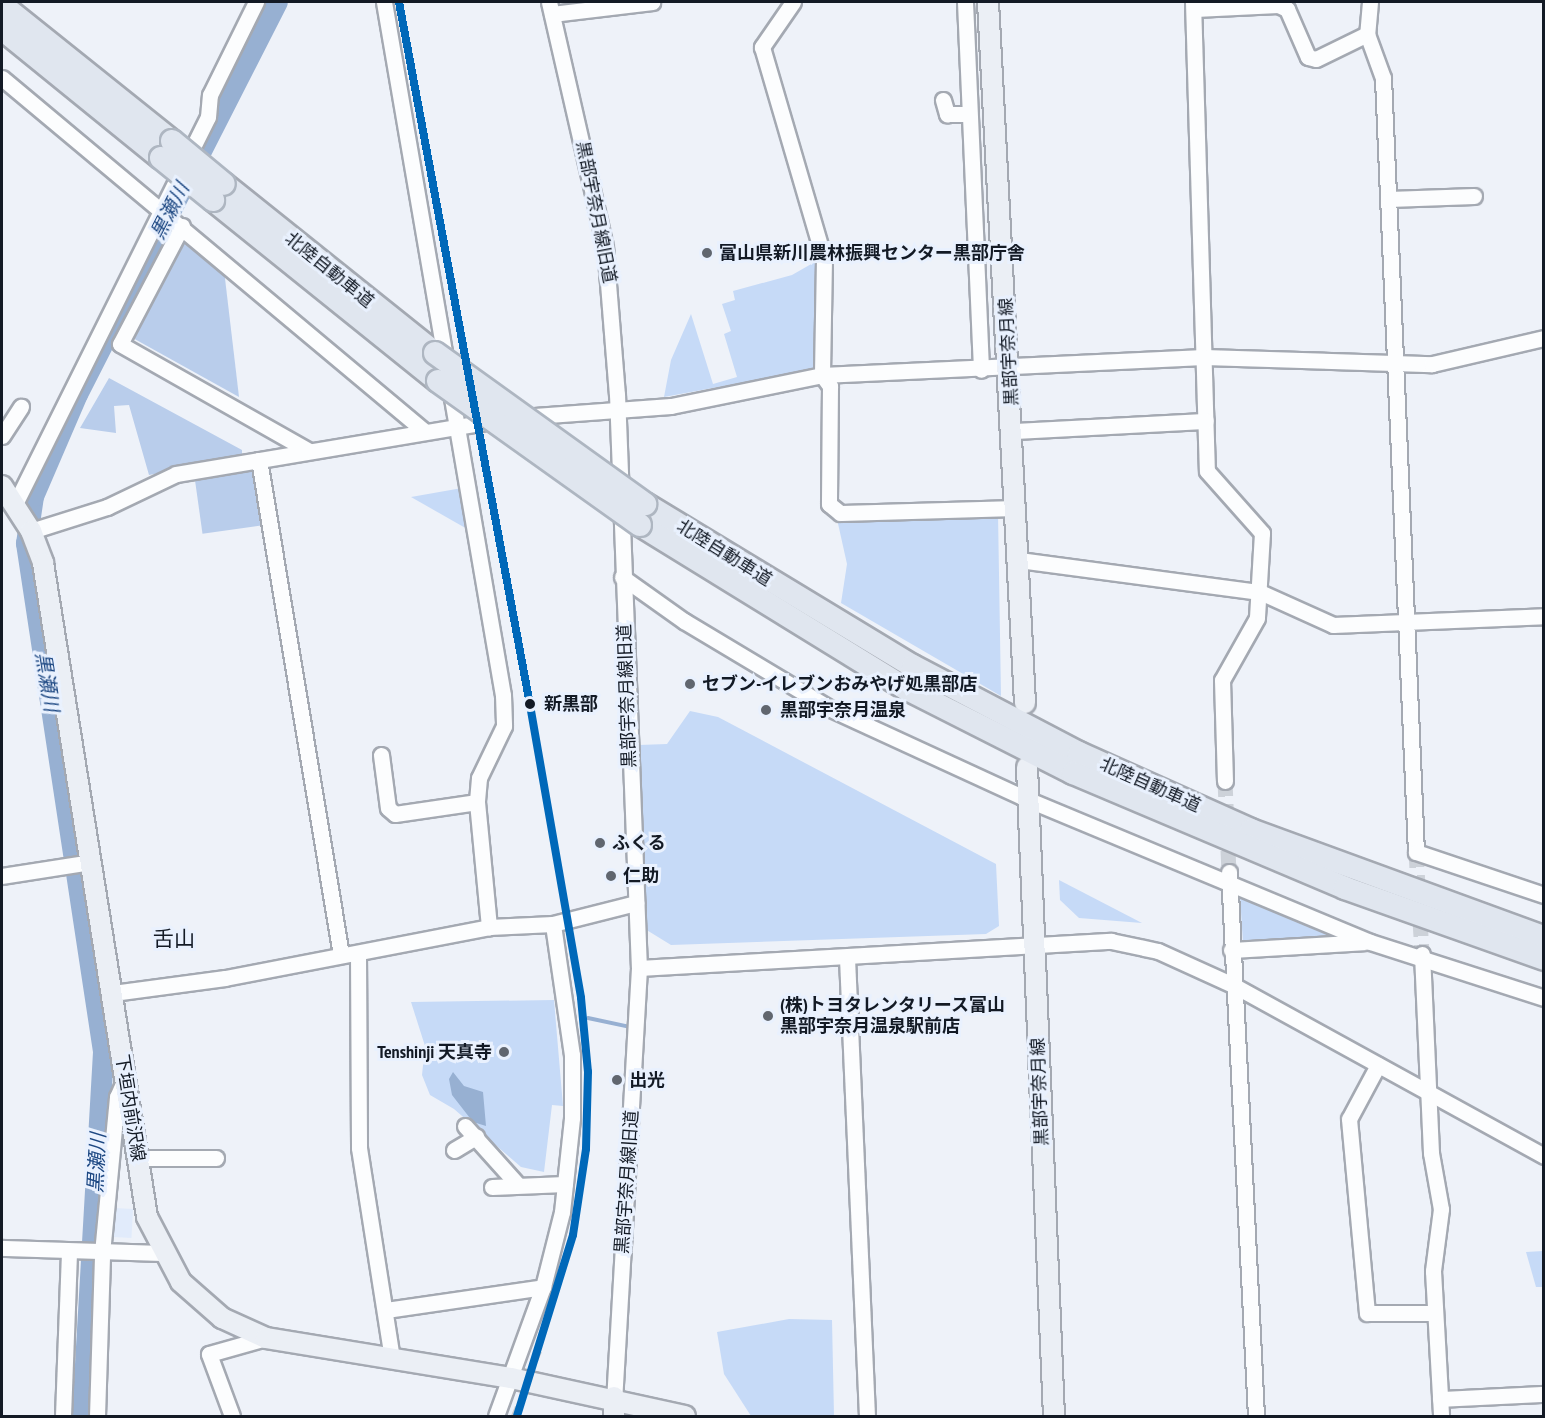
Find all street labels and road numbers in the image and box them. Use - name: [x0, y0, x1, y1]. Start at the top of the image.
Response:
- street label: 黒部宇奈月線旧道: [572, 139, 620, 285]
- street label: 北陸自動車道: [280, 228, 378, 312]
- street label: 黒部宇奈月線: [995, 298, 1023, 406]
- street label: 北陸自動車道: [672, 515, 776, 591]
- street label: 黒部宇奈月線旧道: [614, 624, 640, 768]
- street label: 北陸自動車道: [1096, 753, 1204, 817]
- street label: 黒部宇奈月線: [1027, 1038, 1053, 1146]
- street label: 下垣内前沢線: [111, 1053, 149, 1163]
- street label: 黒部宇奈月線旧道: [611, 1109, 643, 1255]

